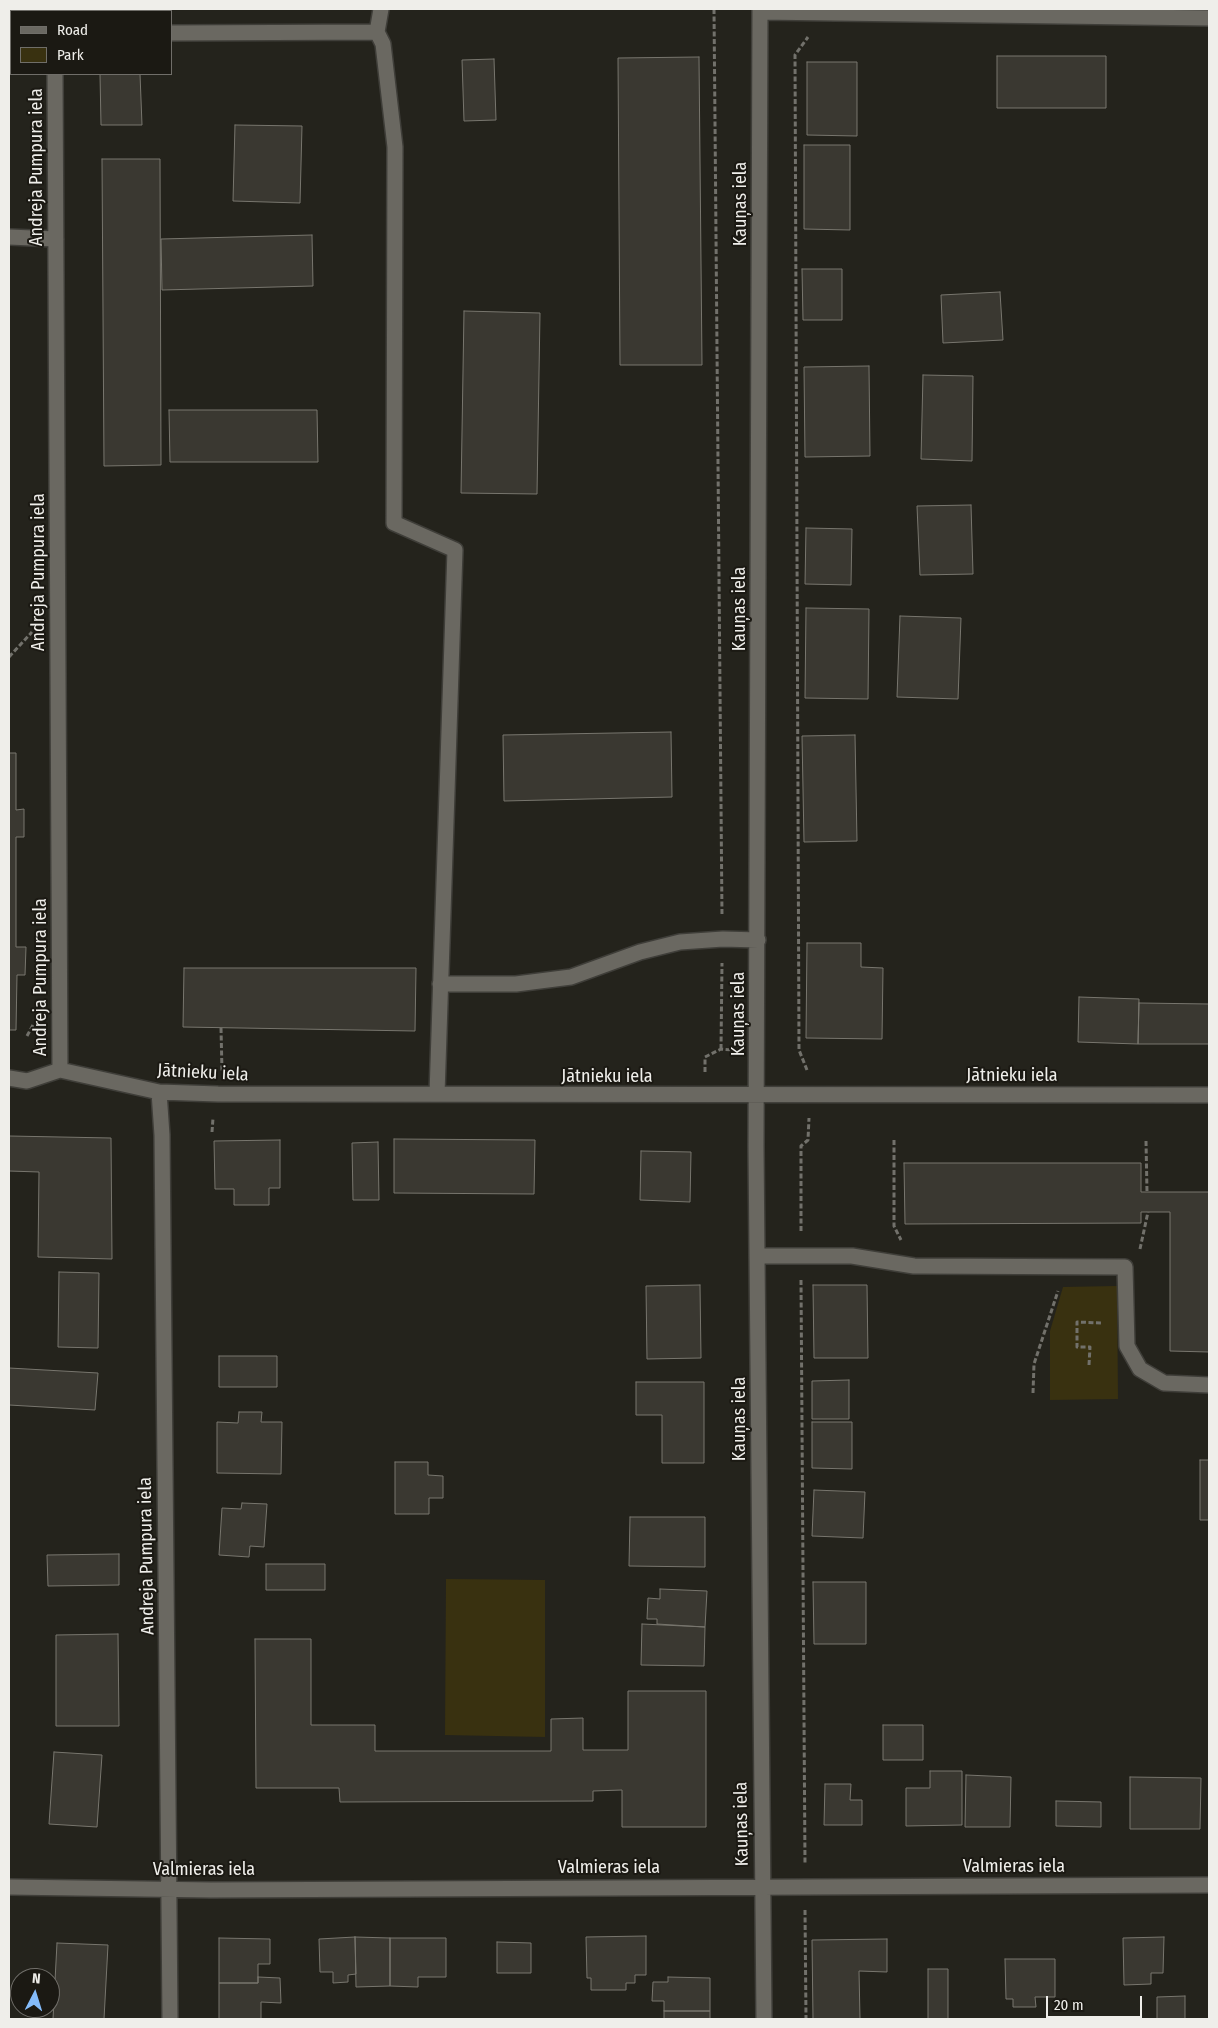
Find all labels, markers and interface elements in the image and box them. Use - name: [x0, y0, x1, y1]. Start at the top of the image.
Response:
- legend: [10, 10, 172, 75]
- text: Road: [57, 21, 88, 39]
- text: Park: [57, 46, 84, 64]
- street label: Andreja Pumpura iela: [26, 88, 48, 246]
- street label: Kauņas iela: [730, 162, 752, 246]
- street label: Andreja Pumpura iela: [28, 493, 50, 651]
- street label: Kauņas iela: [729, 567, 751, 651]
- street label: Andreja Pumpura iela: [30, 898, 52, 1056]
- street label: Kauņas iela: [728, 972, 750, 1056]
- street label: Jātnieku iela: [157, 1060, 249, 1086]
- street label: Jātnieku iela: [966, 1065, 1058, 1087]
- street label: Jātnieku iela: [561, 1066, 653, 1088]
- street label: Kauņas iela: [729, 1377, 751, 1461]
- street label: Andreja Pumpura iela: [135, 1477, 159, 1635]
- street label: Kauņas iela: [730, 1781, 754, 1867]
- street label: Valmieras iela: [963, 1856, 1065, 1878]
- street label: Valmieras iela: [558, 1857, 660, 1879]
- street label: Valmieras iela: [153, 1859, 255, 1881]
- north arrow: [10, 1968, 60, 2018]
- text: N: [31, 1970, 41, 1987]
- scale bar: [1048, 1986, 1144, 2018]
- text: 20 m: [1054, 1996, 1084, 2014]

